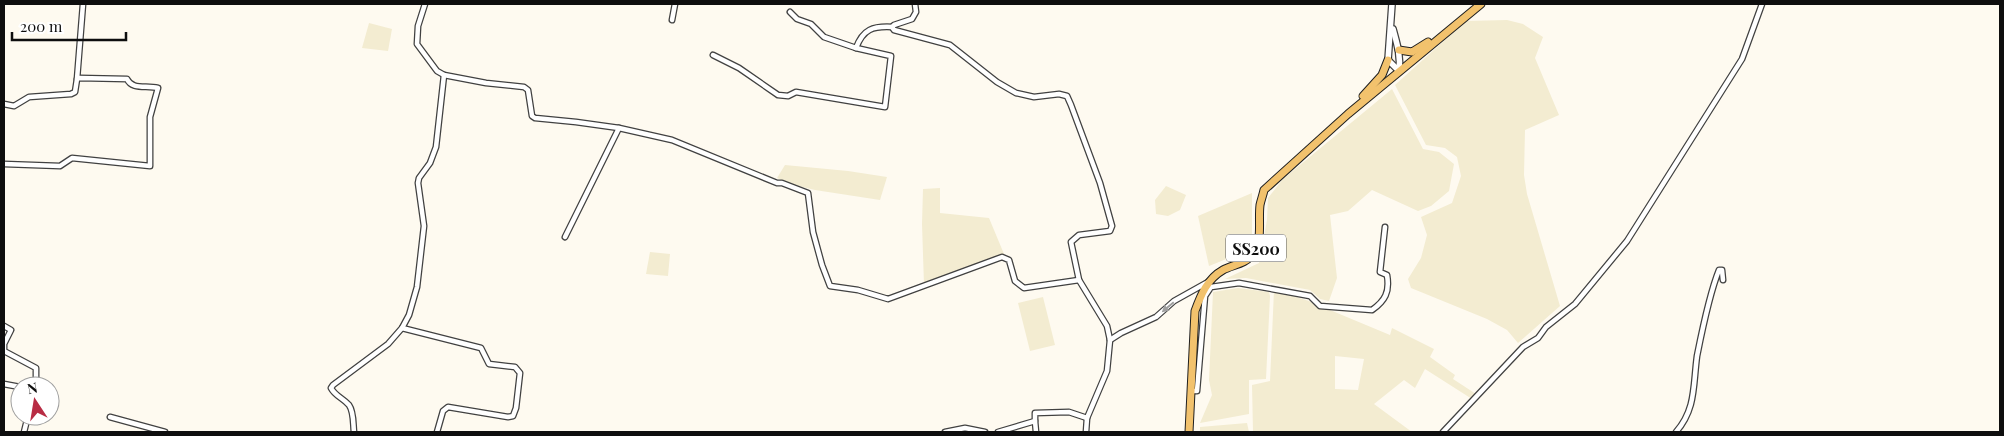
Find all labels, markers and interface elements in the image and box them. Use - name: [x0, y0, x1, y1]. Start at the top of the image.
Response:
- scale bar: [12, 10, 126, 42]
- text: 200 m: [20, 16, 63, 36]
- road number: SS200: [1226, 234, 1286, 262]
- one-way arrow: [1162, 301, 1174, 312]
- north arrow: [10, 376, 60, 426]
- text: N: [25, 377, 39, 398]

